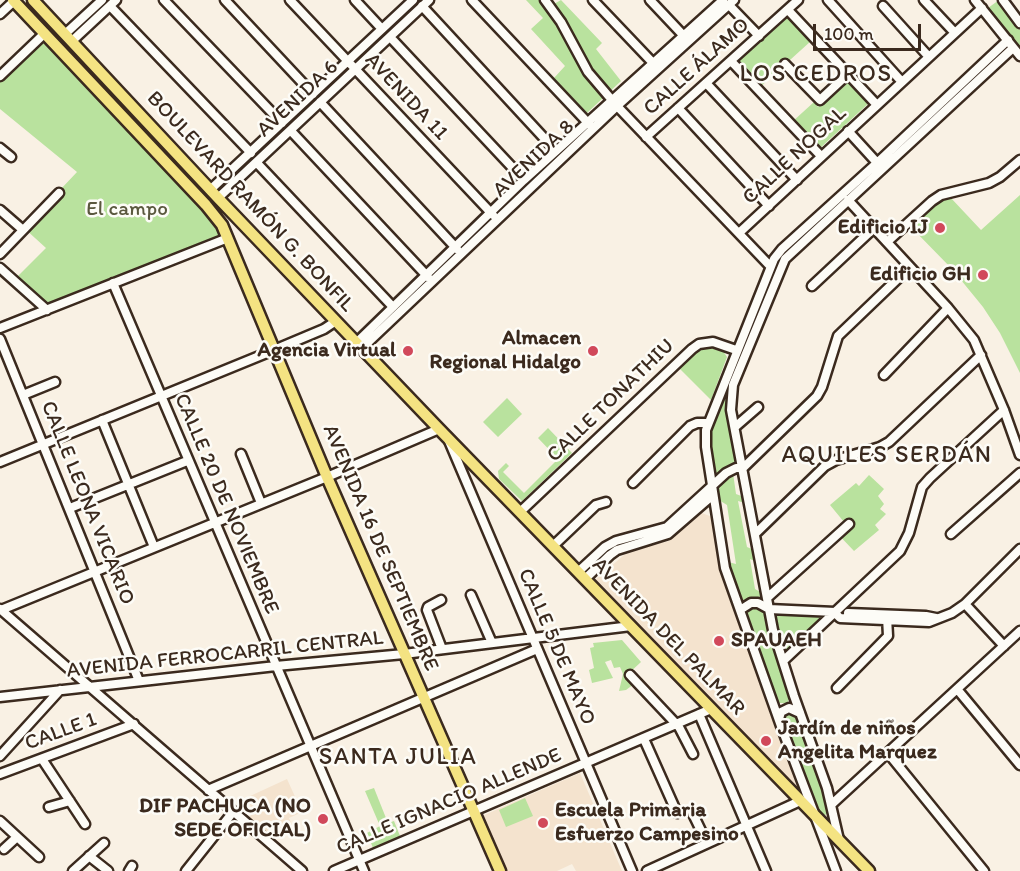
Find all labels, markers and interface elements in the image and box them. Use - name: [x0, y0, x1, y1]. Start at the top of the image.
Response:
- scale bar: [816, 12, 924, 50]
- street label: CALLE ÁLAMO: [639, 13, 755, 121]
- text: 100 m: [824, 23, 874, 45]
- street label: AVENIDA 11: [359, 48, 453, 146]
- street label: AVENIDA 6: [252, 55, 344, 143]
- district label: LOS CEDROS: [740, 61, 892, 89]
- street label: BOULEVARD RAMÓN G. BONFIL: [141, 86, 359, 318]
- street label: CALLE NOGAL: [738, 102, 852, 210]
- street label: AVENIDA 8: [488, 115, 580, 203]
- park label: El campo: [86, 197, 168, 223]
- place label: Edificio IJ: [838, 215, 928, 241]
- marker: Edificio IJ: [933, 221, 947, 235]
- place label: Edificio GH: [870, 262, 971, 288]
- marker: Edificio GH: [976, 268, 990, 282]
- place label: Almacen Regional Hidalgo: [430, 326, 581, 376]
- street label: CALLE TONATHIU: [542, 334, 680, 468]
- place label: Agencia Virtual: [257, 338, 396, 364]
- marker: Agencia Virtual: [401, 344, 415, 358]
- marker: Almacen Regional Hidalgo: [586, 344, 600, 358]
- street label: CALLE 20 DE NOVIEMBRE: [168, 390, 284, 618]
- street label: CALLE LEONA VICARIO: [35, 397, 139, 609]
- street label: AVENIDA 16 DE SEPTIEMBRE: [317, 421, 443, 675]
- district label: AQUILES SERDÁN: [781, 442, 993, 470]
- street label: AVENIDA DEL PALMAR: [586, 553, 750, 721]
- street label: CALLE 5 DE MAYO: [512, 565, 600, 729]
- street label: AVENIDA FERROCARRIL CENTRAL: [65, 626, 385, 684]
- place label: SPAUAEH: [731, 628, 822, 654]
- marker: SPAUAEH: [712, 634, 726, 648]
- street label: CALLE 1: [22, 707, 100, 757]
- place label: Jardín de niños Angelita Marquez: [778, 716, 937, 766]
- marker: Jardín de niños Angelita Marquez: [759, 734, 773, 748]
- street label: CALLE IGNACIO ALLENDE: [333, 743, 565, 861]
- district label: SANTA JULIA: [319, 744, 477, 772]
- place label: DIF PACHUCA (NO SEDE OFICIAL): [139, 794, 311, 844]
- place label: Escuela Primaria Esfuerzo Campesino: [555, 798, 739, 848]
- marker: DIF PACHUCA (NO SEDE OFICIAL): [316, 812, 330, 826]
- marker: Escuela Primaria Esfuerzo Campesino: [536, 816, 550, 830]

